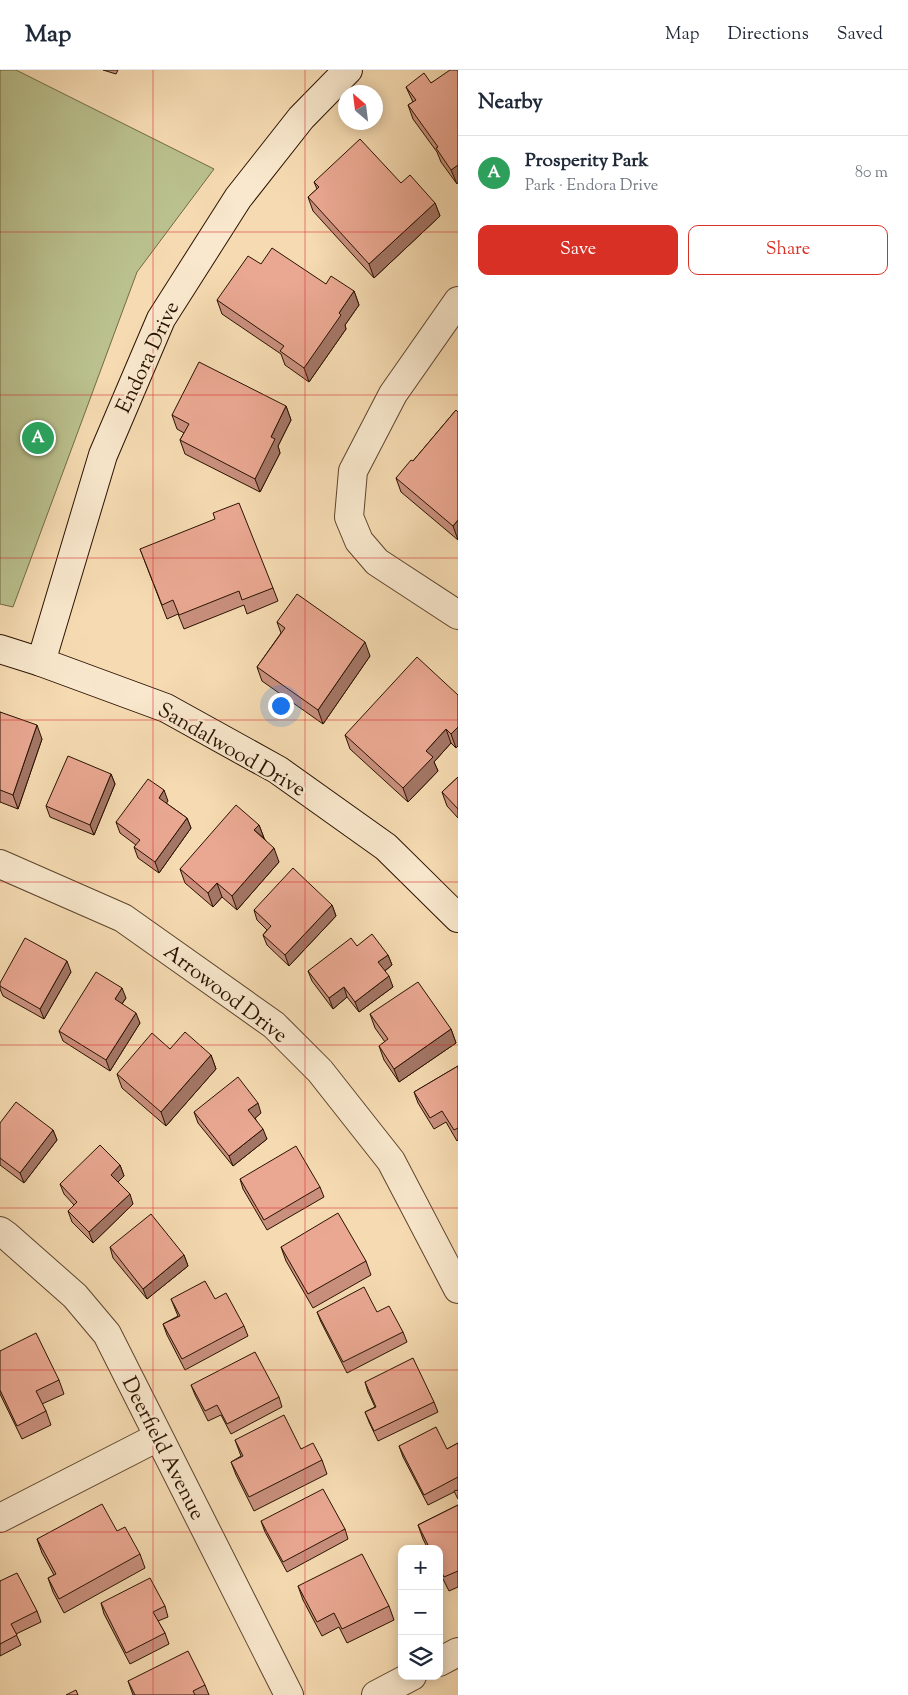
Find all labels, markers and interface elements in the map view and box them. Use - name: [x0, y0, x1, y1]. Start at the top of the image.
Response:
- text: Map: [25, 18, 71, 52]
- text: Map: [665, 22, 700, 48]
- text: Directions: [728, 22, 809, 48]
- text: Saved: [837, 22, 883, 48]
- north arrow: [338, 85, 383, 130]
- text: Nearby: [478, 88, 543, 118]
- text: Prosperity Park: [525, 148, 649, 175]
- text: A: [488, 162, 501, 185]
- text: 80 m: [855, 162, 888, 185]
- text: Park · Endora Drive: [525, 175, 658, 198]
- button: Save: [478, 225, 678, 275]
- button: Share: [688, 225, 888, 275]
- street label: Endora Drive: [110, 297, 188, 419]
- pin: A: [22, 419, 54, 457]
- your location: [268, 693, 294, 719]
- street label: Sandalwood Drive: [151, 696, 311, 805]
- street label: Arrowood Drive: [157, 938, 293, 1051]
- street label: Deerfield Avenue: [113, 1372, 211, 1526]
- map controls: [398, 1545, 443, 1680]
- button: +: [398, 1545, 443, 1590]
- button: −: [398, 1590, 443, 1635]
- button: layers: [398, 1635, 443, 1680]

